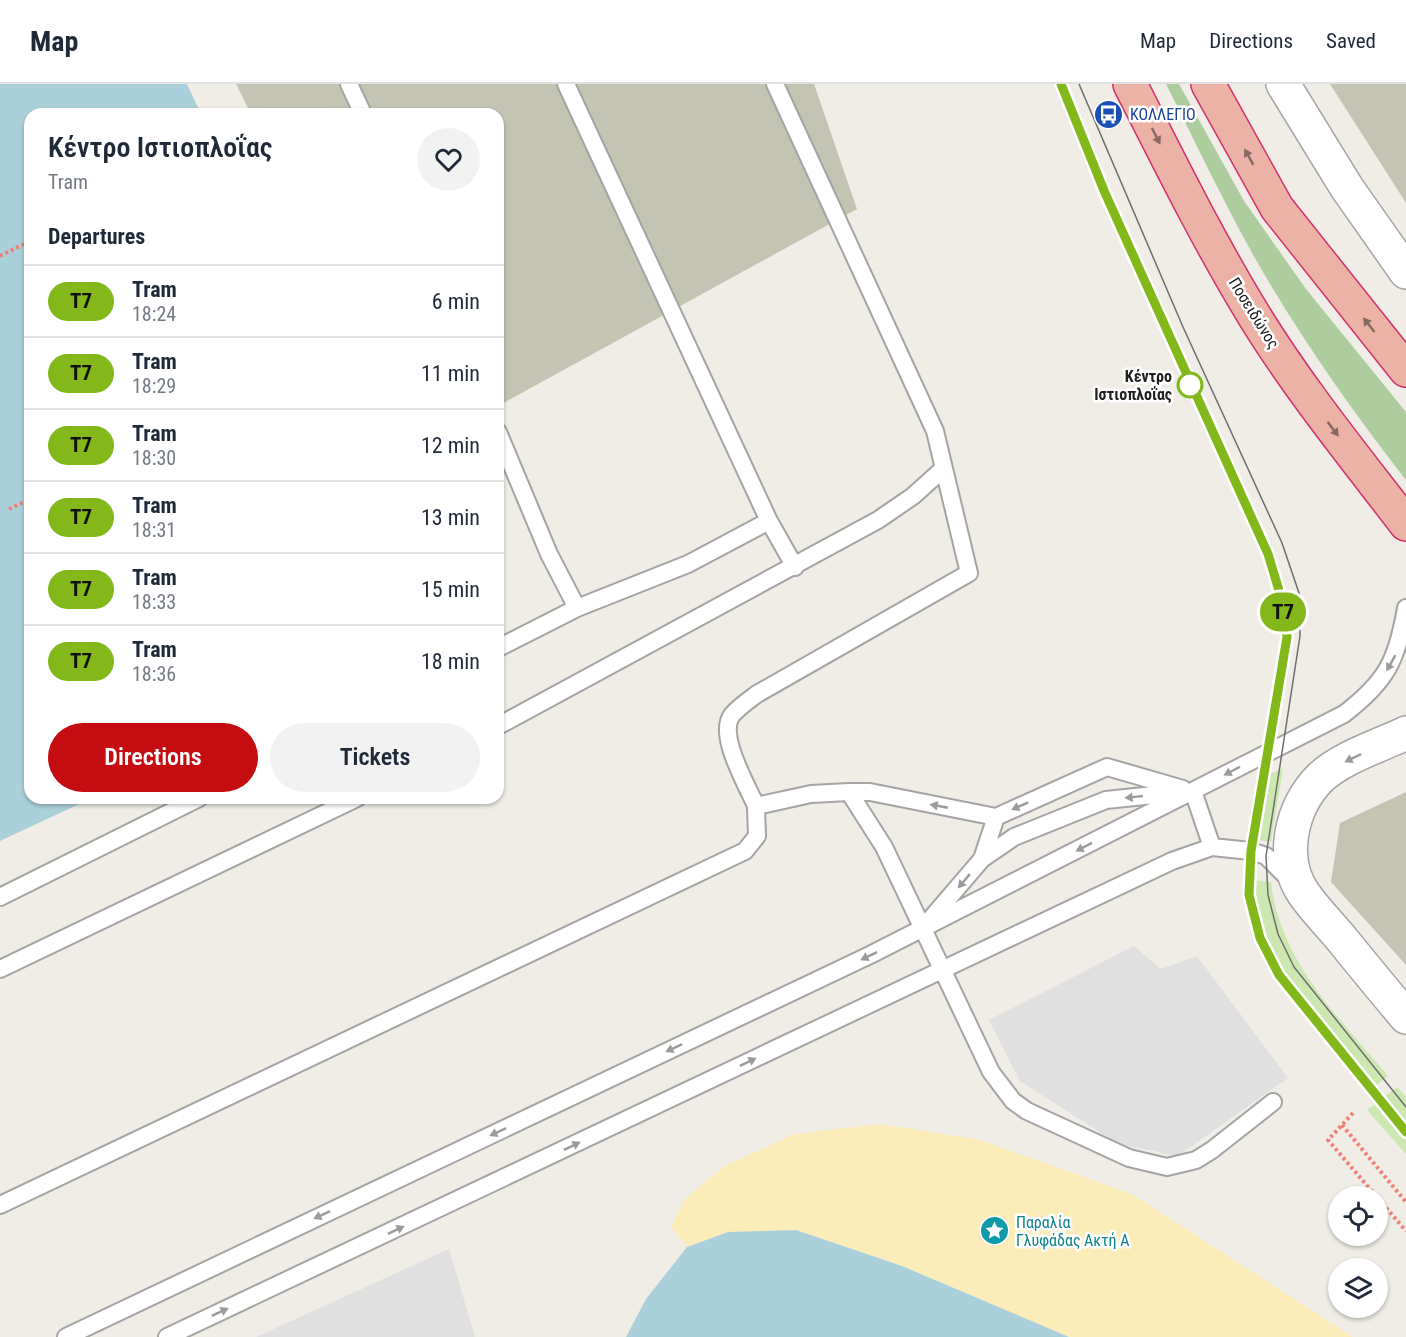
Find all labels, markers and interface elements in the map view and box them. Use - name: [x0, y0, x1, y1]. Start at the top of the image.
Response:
- text: Map: [30, 25, 78, 58]
- text: Map: [1140, 29, 1176, 53]
- text: Directions: [1209, 29, 1293, 53]
- text: Saved: [1326, 29, 1376, 53]
- bus stop icon: ΚΟΛΛΕΓΙΟ: [1093, 98, 1125, 130]
- place label: ΚΟΛΛΕΓΙΟ: [1130, 105, 1196, 124]
- one-way arrow: [1151, 127, 1161, 145]
- button: heart: [417, 128, 480, 191]
- text: Κέντρο Ιστιοπλοΐας: [48, 131, 272, 164]
- one-way arrow: [1244, 148, 1254, 165]
- text: Tram: [48, 170, 88, 194]
- text: Departures: [48, 224, 145, 249]
- street label: Ποσειδώνος: [1225, 274, 1283, 352]
- text: Tram: [132, 277, 177, 302]
- text: Τ7: [70, 289, 92, 313]
- text: 6 min: [432, 289, 480, 314]
- text: 18:24: [132, 302, 176, 326]
- one-way arrow: [1363, 317, 1375, 333]
- text: Tram: [132, 349, 177, 374]
- text: Τ7: [70, 361, 92, 385]
- text: 11 min: [421, 361, 480, 386]
- place label: Κέντρο Ιστιοπλοΐας: [1094, 367, 1172, 404]
- marker: Κέντρο Ιστιοπλοΐας: [1177, 372, 1203, 398]
- text: 18:29: [132, 374, 176, 398]
- text: Tram: [132, 421, 177, 446]
- one-way arrow: [1327, 421, 1339, 436]
- text: Τ7: [70, 433, 92, 457]
- text: 12 min: [421, 433, 480, 458]
- text: 18:30: [132, 446, 176, 470]
- text: Tram: [132, 493, 177, 518]
- text: Τ7: [70, 505, 92, 529]
- text: 13 min: [421, 505, 480, 530]
- text: 18:31: [132, 518, 176, 542]
- text: Tram: [132, 565, 177, 590]
- text: Τ7: [70, 577, 92, 601]
- text: 15 min: [421, 577, 480, 602]
- text: 18:33: [132, 590, 176, 614]
- line badge: Τ7: [1256, 592, 1310, 632]
- text: Τ7: [1272, 600, 1294, 624]
- text: Tram: [132, 637, 177, 662]
- text: Τ7: [70, 649, 92, 673]
- text: 18 min: [421, 649, 480, 674]
- one-way arrow: [1386, 655, 1396, 672]
- text: 18:36: [132, 662, 176, 686]
- button: Directions: [48, 723, 258, 792]
- button: Tickets: [270, 723, 480, 792]
- one-way arrow: [1345, 754, 1362, 763]
- one-way arrow: [1224, 766, 1241, 776]
- one-way arrow: [1125, 792, 1144, 802]
- one-way arrow: [929, 801, 948, 810]
- one-way arrow: [1011, 802, 1028, 811]
- one-way arrow: [1076, 842, 1093, 851]
- one-way arrow: [957, 873, 970, 889]
- one-way arrow: [861, 951, 878, 960]
- one-way arrow: [666, 1044, 683, 1053]
- one-way arrow: [740, 1057, 757, 1066]
- one-way arrow: [489, 1126, 507, 1136]
- one-way arrow: [564, 1141, 581, 1150]
- map controls: [1328, 1186, 1388, 1318]
- button: locate: [1328, 1186, 1388, 1246]
- one-way arrow: [313, 1211, 330, 1220]
- place label: Παραλία Γλυφάδας Ακτή Α: [1016, 1213, 1129, 1250]
- place icon: Παραλία Γλυφάδας Ακτή Α: [979, 1215, 1011, 1247]
- one-way arrow: [388, 1225, 405, 1234]
- button: layers: [1328, 1258, 1388, 1318]
- one-way arrow: [211, 1308, 228, 1317]

